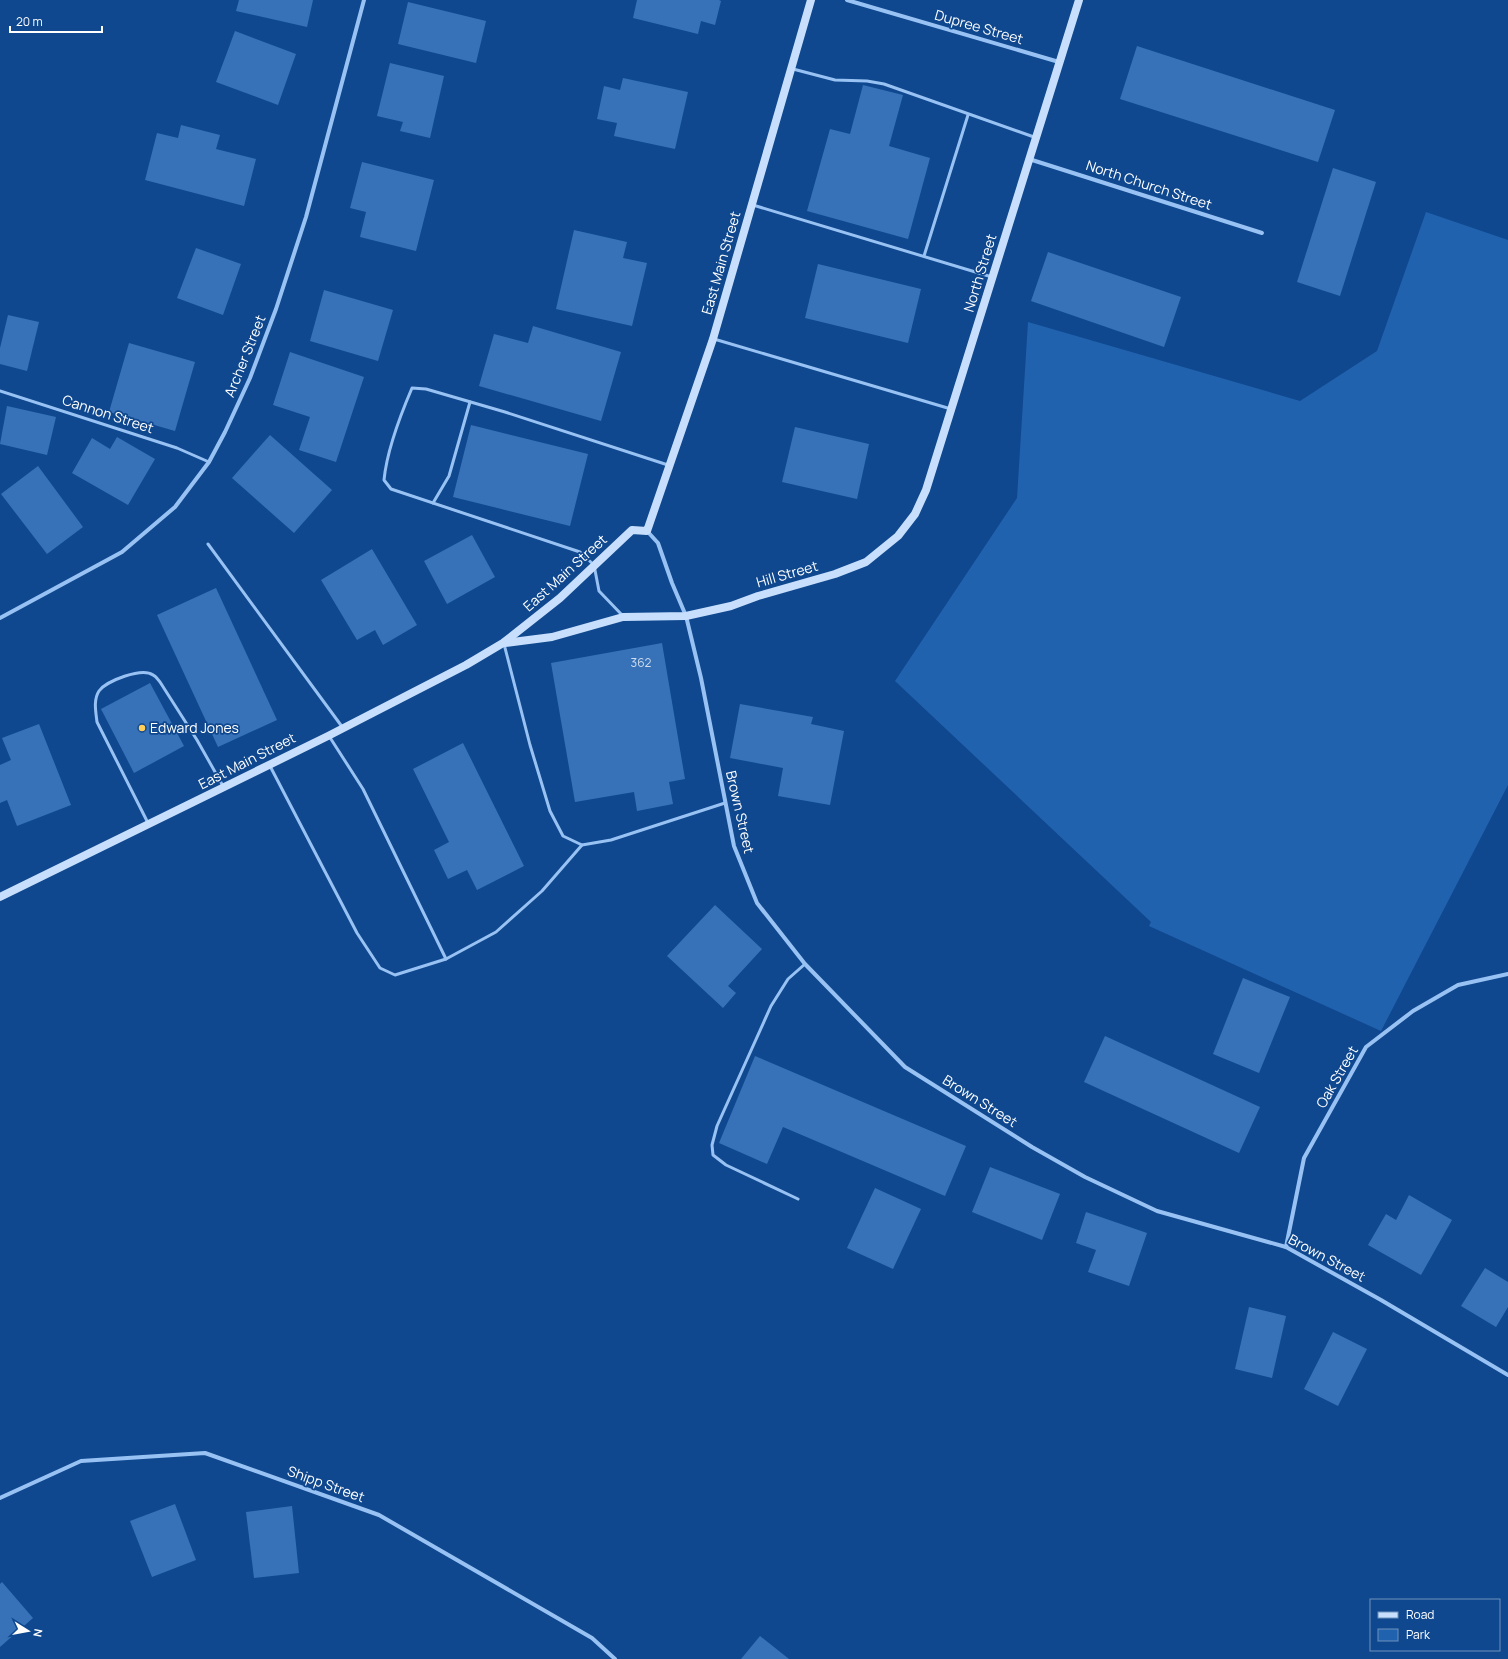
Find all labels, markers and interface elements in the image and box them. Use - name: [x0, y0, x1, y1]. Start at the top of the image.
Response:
- street label: Dupree Street: [933, 5, 1026, 48]
- scale bar: [10, 8, 102, 34]
- text: 20 m: [16, 13, 43, 30]
- street label: North Church Street: [1084, 155, 1215, 214]
- street label: East Main Street: [697, 209, 744, 317]
- street label: North Street: [959, 231, 1001, 314]
- street label: Archer Street: [219, 312, 270, 400]
- street label: Cannon Street: [60, 390, 157, 437]
- street label: East Main Street: [519, 530, 611, 615]
- street label: Hill Street: [754, 556, 820, 591]
- house number: 362: [631, 654, 652, 671]
- place label: Edward Jones: [150, 718, 239, 737]
- marker: Edward Jones: [137, 723, 147, 733]
- street label: East Main Street: [195, 728, 299, 793]
- street label: Brown Street: [722, 769, 759, 856]
- street label: Oak Street: [1311, 1042, 1362, 1111]
- street label: Brown Street: [939, 1070, 1021, 1131]
- street label: Brown Street: [1285, 1229, 1369, 1286]
- street label: Shipp Street: [285, 1461, 368, 1506]
- legend: [1370, 1599, 1500, 1651]
- text: Road: [1406, 1606, 1434, 1623]
- north arrow: [8, 1611, 48, 1651]
- text: Park: [1406, 1626, 1431, 1643]
- text: N: [30, 1628, 46, 1638]

